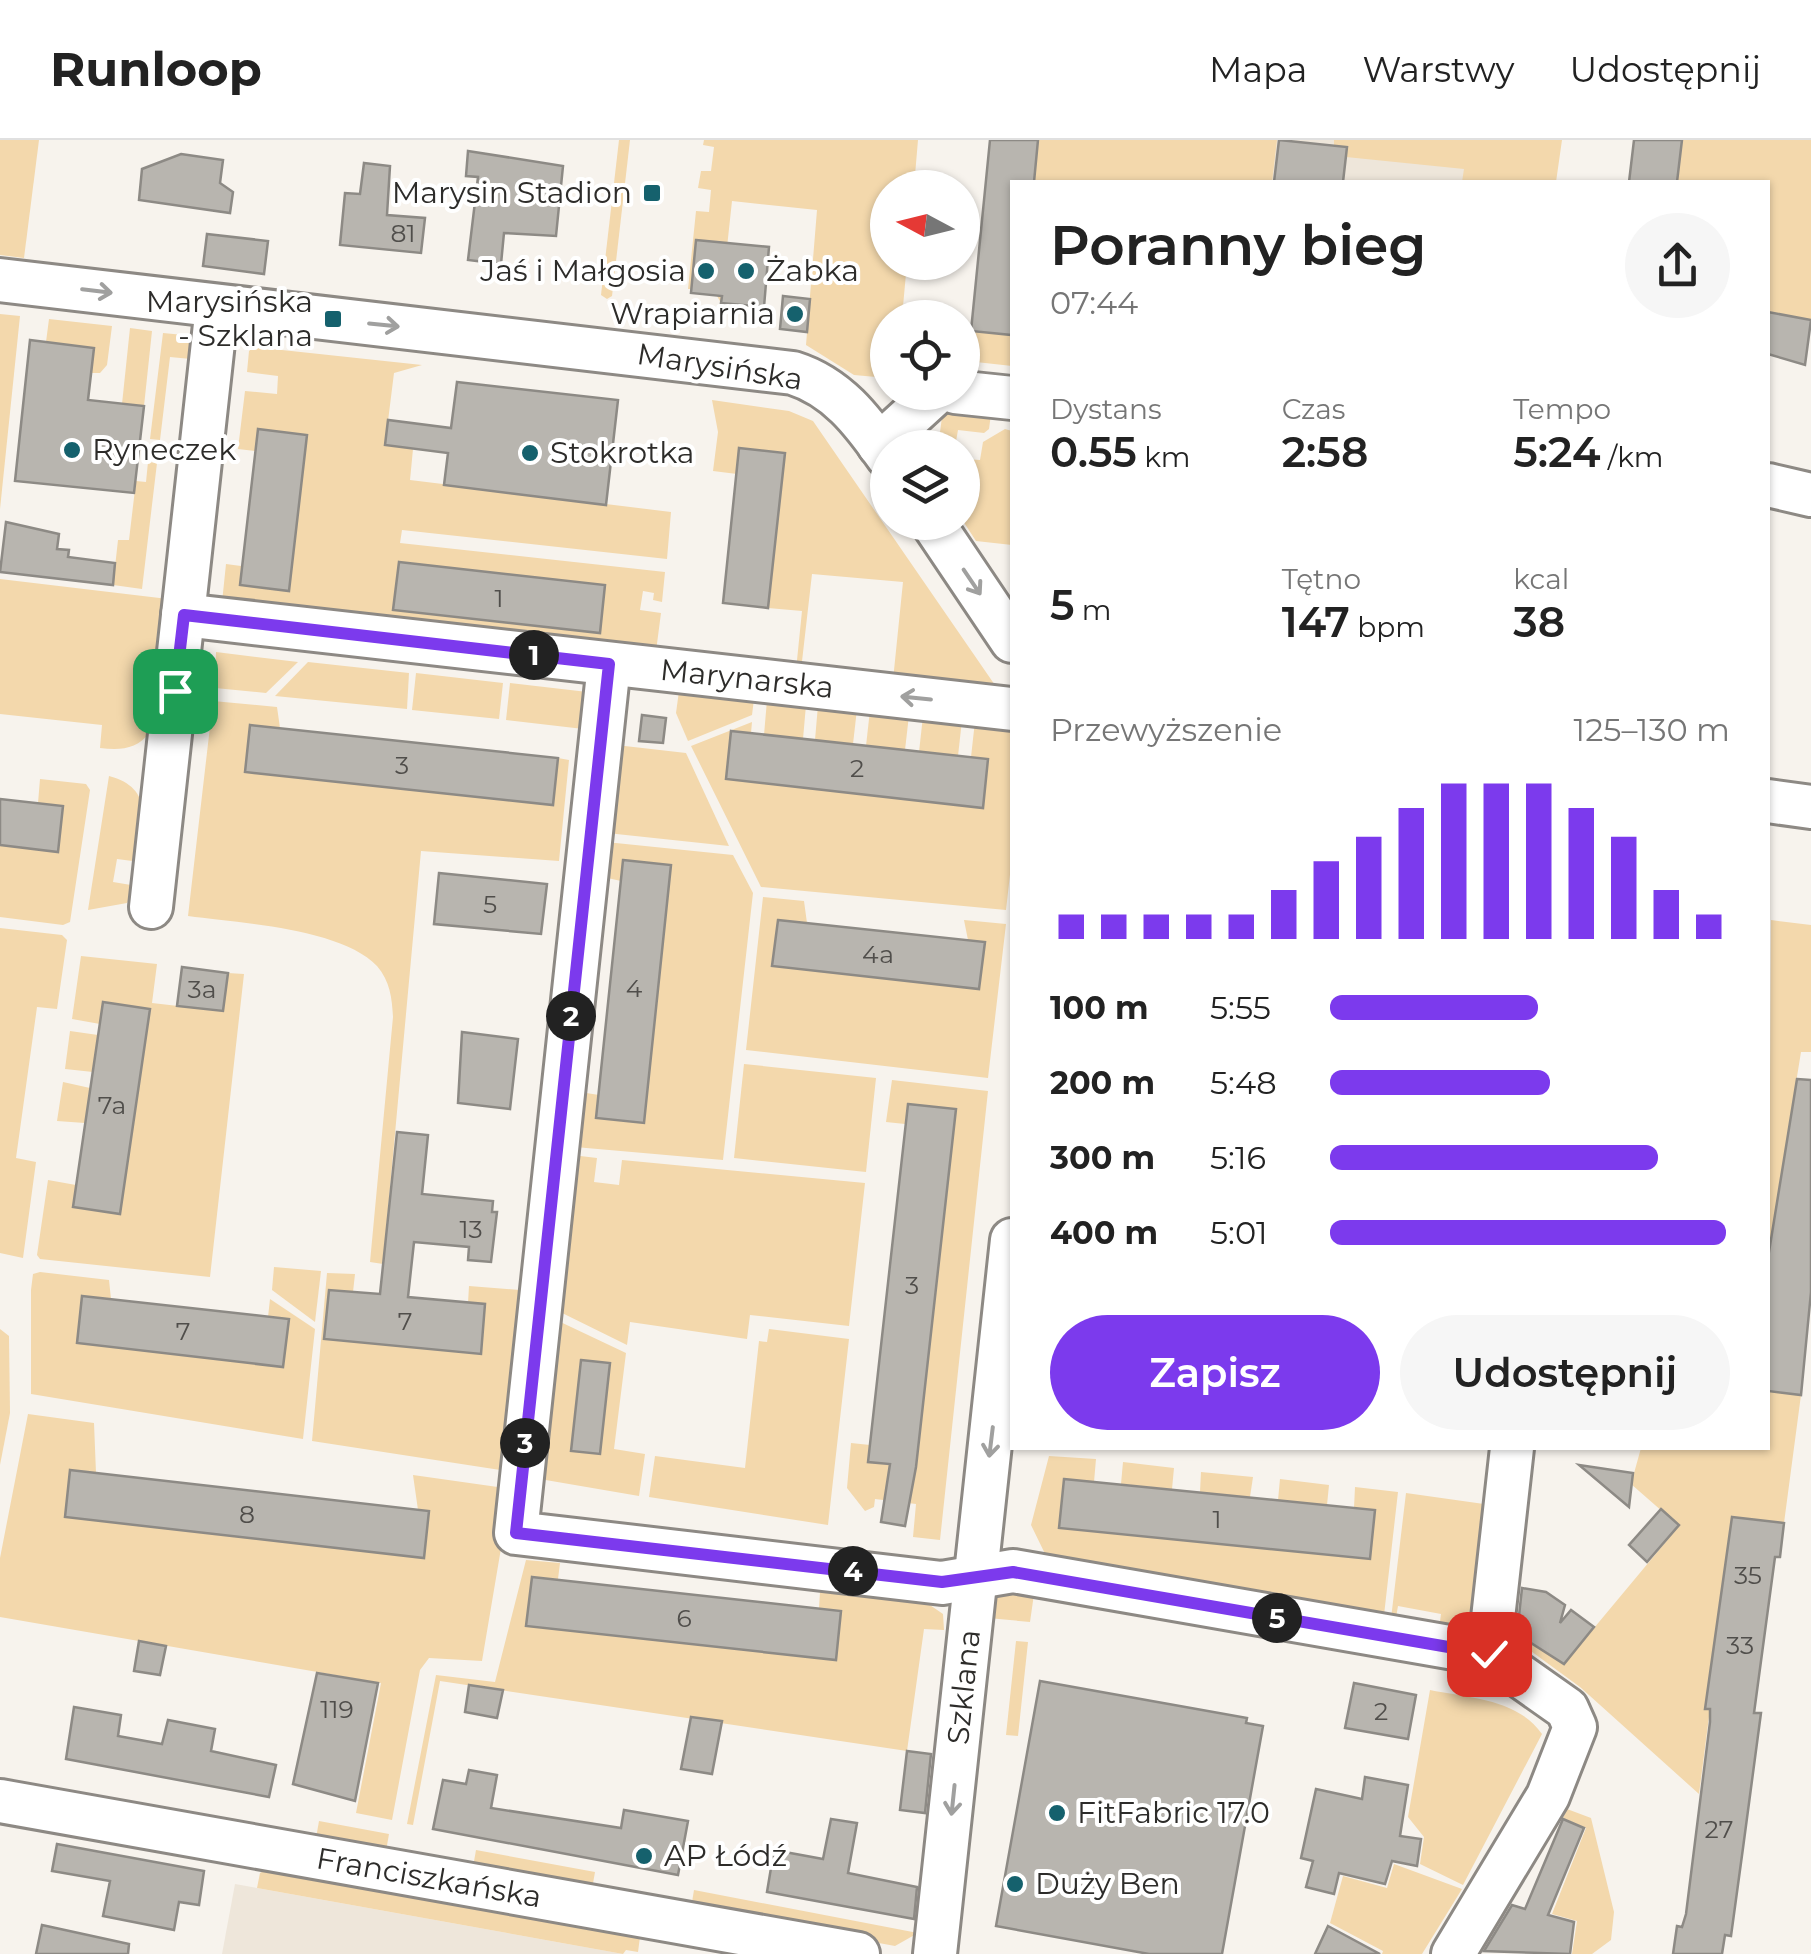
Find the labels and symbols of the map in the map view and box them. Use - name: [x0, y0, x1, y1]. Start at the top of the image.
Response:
- north arrow: [870, 170, 980, 280]
- place label: Marysin Stadion: [392, 174, 632, 211]
- marker: Marysin Stadion: [641, 182, 663, 204]
- house number: 81: [391, 218, 415, 248]
- place label: Jaś i Małgosia: [479, 252, 686, 289]
- place label: Żabka: [766, 252, 859, 289]
- marker: Jaś i Małgosia: [695, 260, 717, 282]
- marker: Żabka: [735, 260, 757, 282]
- one-way arrow: [80, 282, 112, 301]
- place label: Marysińska - Szklana: [146, 283, 313, 354]
- place label: Wrapiarnia: [610, 295, 775, 332]
- marker: Wrapiarnia: [784, 303, 806, 325]
- marker: Marysińska - Szklana: [322, 308, 344, 330]
- one-way arrow: [367, 316, 400, 335]
- street label: Marysińska: [635, 335, 806, 398]
- place label: Ryneczek: [92, 431, 236, 468]
- place label: Stokrotka: [550, 434, 695, 471]
- marker: Ryneczek: [61, 439, 83, 461]
- marker: Stokrotka: [519, 442, 541, 464]
- one-way arrow: [962, 567, 983, 595]
- house number: 1: [494, 583, 504, 613]
- pin: 1: [509, 630, 559, 680]
- pin: [133, 649, 218, 734]
- street label: Marynarska: [658, 651, 836, 706]
- one-way arrow: [900, 688, 932, 707]
- house number: 3: [395, 750, 409, 780]
- house number: 2: [850, 753, 864, 783]
- house number: 5: [483, 889, 497, 919]
- house number: 4a: [862, 939, 894, 969]
- house number: 4: [626, 973, 643, 1003]
- house number: 3a: [188, 974, 216, 1004]
- pin: 2: [546, 991, 596, 1041]
- house number: 7a: [98, 1090, 126, 1120]
- house number: 13: [459, 1214, 483, 1244]
- house number: 3: [905, 1270, 919, 1300]
- house number: 7: [398, 1306, 412, 1336]
- house number: 7: [176, 1316, 190, 1346]
- pin: 3: [500, 1418, 550, 1468]
- one-way arrow: [981, 1425, 1000, 1457]
- house number: 8: [239, 1499, 255, 1529]
- house number: 1: [1212, 1504, 1222, 1534]
- pin: 4: [828, 1546, 878, 1596]
- house number: 35: [1734, 1560, 1762, 1590]
- pin: 5: [1252, 1593, 1302, 1643]
- house number: 6: [676, 1603, 692, 1633]
- pin: [1447, 1612, 1532, 1697]
- street label: Szklana: [939, 1628, 988, 1746]
- house number: 33: [1726, 1630, 1754, 1660]
- house number: 119: [320, 1694, 354, 1724]
- house number: 2: [1374, 1696, 1388, 1726]
- one-way arrow: [943, 1783, 962, 1815]
- place label: FitFabric 17.0: [1077, 1794, 1270, 1831]
- marker: FitFabric 17.0: [1046, 1802, 1068, 1824]
- house number: 27: [1705, 1814, 1733, 1844]
- place label: AP Łódź: [664, 1837, 787, 1874]
- street label: Franciszkańska: [314, 1840, 544, 1916]
- marker: AP Łódź: [633, 1845, 655, 1867]
- place label: Duży Ben: [1035, 1865, 1180, 1902]
- marker: Duży Ben: [1004, 1873, 1026, 1895]

